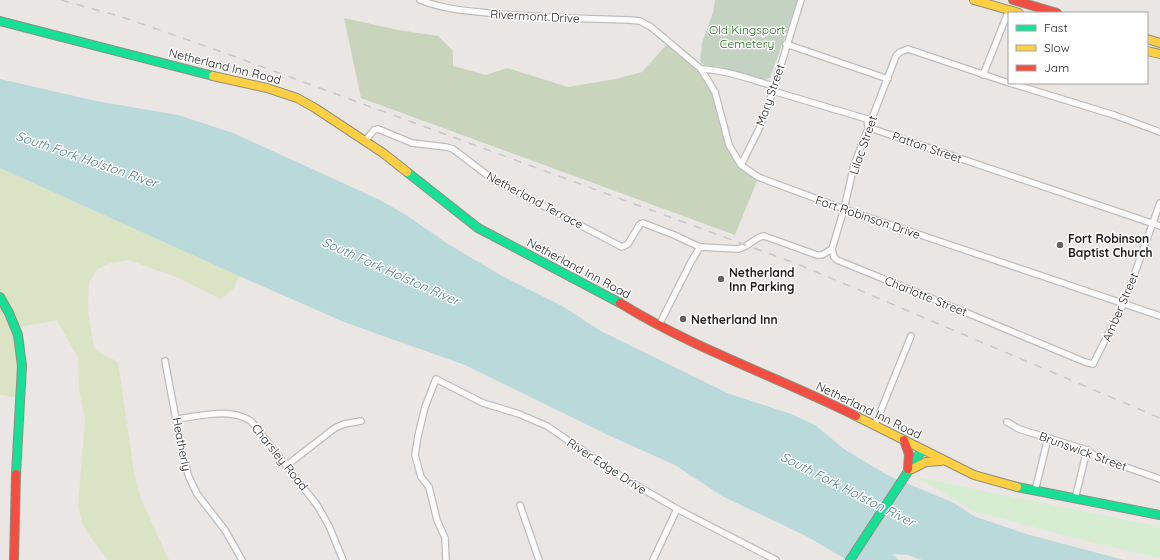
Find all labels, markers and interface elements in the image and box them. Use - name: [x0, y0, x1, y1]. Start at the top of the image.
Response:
- street label: Rivermont Drive: [490, 6, 580, 26]
- legend: [1008, 12, 1148, 84]
- text: Fast: [1044, 20, 1068, 35]
- park label: Old Kingsport Cemetery: [709, 22, 785, 51]
- text: Slow: [1044, 40, 1070, 55]
- street label: Netherland Inn Road: [167, 45, 283, 87]
- text: Jam: [1044, 60, 1069, 75]
- street label: Mary Street: [752, 62, 788, 128]
- street label: Lilac Street: [846, 114, 880, 176]
- water label: South Fork Holston River: [14, 127, 162, 191]
- street label: Patton Street: [890, 128, 964, 166]
- street label: Netherland Terrace: [484, 168, 586, 232]
- street label: Fort Robinson Drive: [814, 192, 923, 242]
- place label: Fort Robinson Baptist Church: [1068, 231, 1153, 260]
- water label: South Fork Holston River: [320, 233, 464, 309]
- street label: Netherland Inn Road: [525, 234, 633, 302]
- marker: Fort Robinson Baptist Church: [1055, 240, 1065, 250]
- place label: Netherland Inn Parking: [729, 265, 795, 294]
- street label: Amber Street: [1099, 270, 1141, 344]
- street label: Charlotte Street: [883, 273, 969, 319]
- marker: Netherland Inn Parking: [716, 274, 726, 284]
- place label: Netherland Inn: [691, 312, 778, 327]
- marker: Netherland Inn: [678, 314, 688, 324]
- street label: Netherland Inn Road: [814, 378, 924, 442]
- street label: Heatherly: [169, 416, 195, 472]
- street label: Charsley Road: [249, 421, 311, 493]
- street label: Brunswick Street: [1037, 428, 1129, 474]
- street label: River Edge Drive: [564, 435, 650, 497]
- water label: South Fork Holston River: [778, 448, 920, 531]

